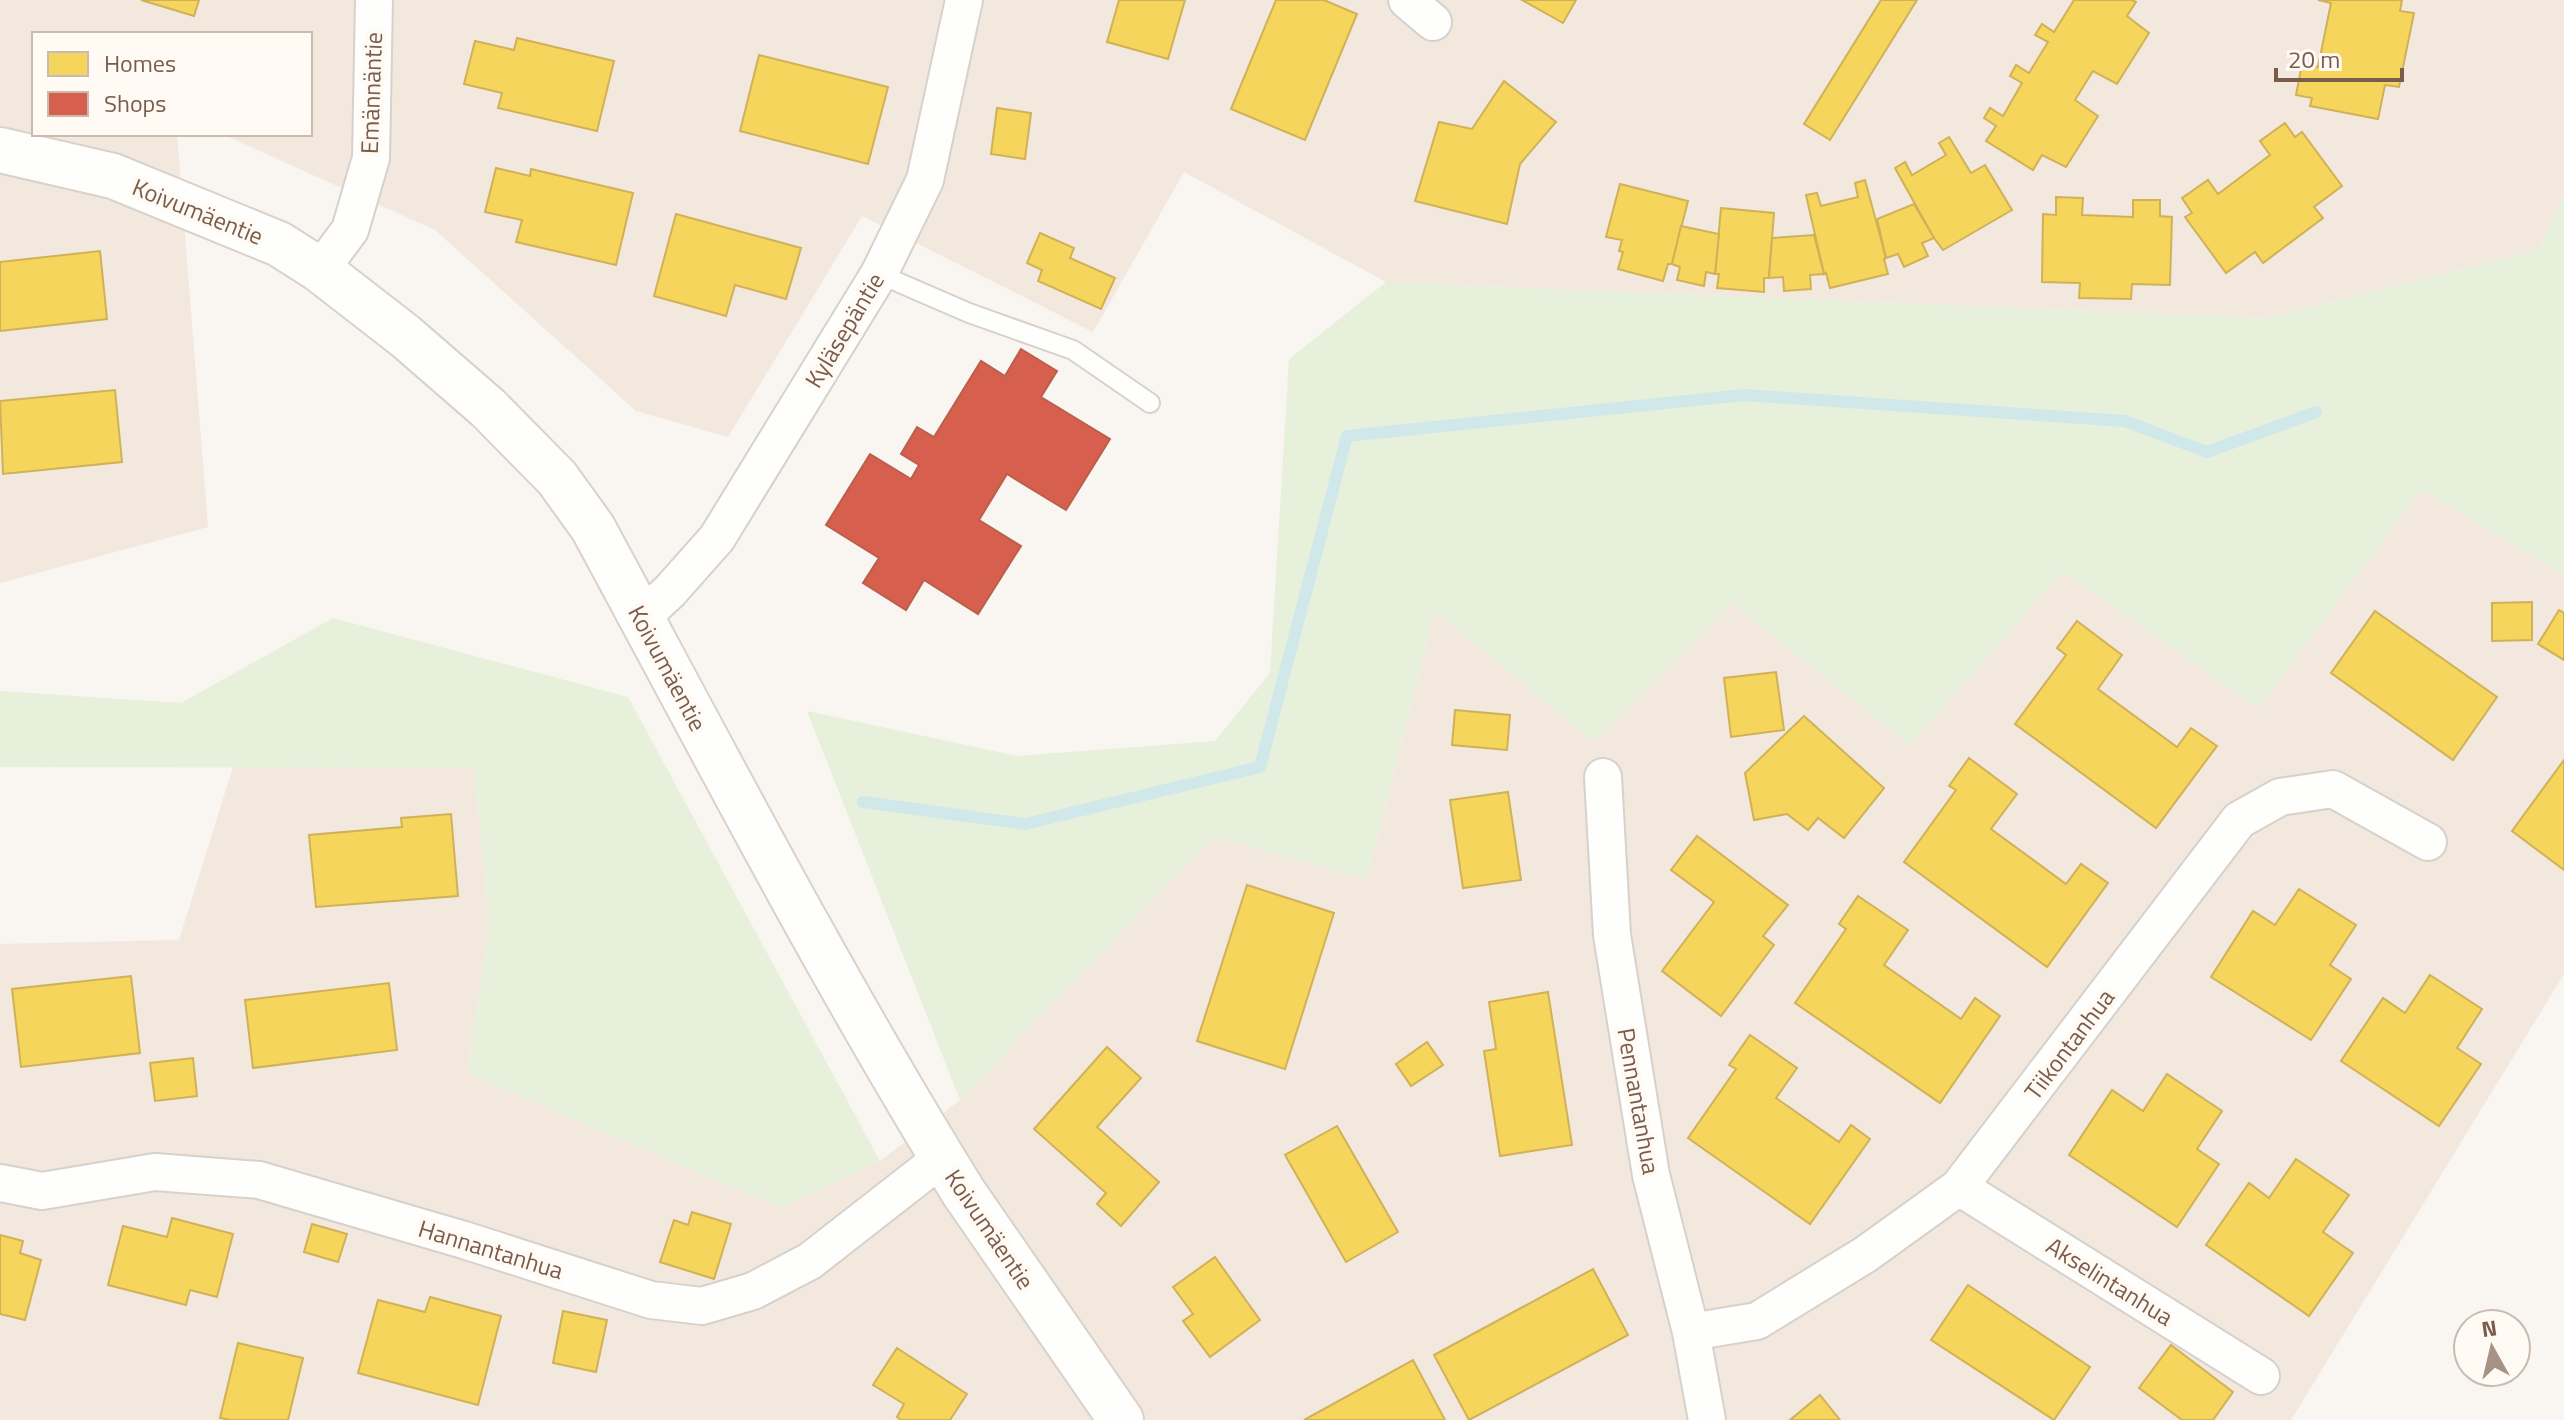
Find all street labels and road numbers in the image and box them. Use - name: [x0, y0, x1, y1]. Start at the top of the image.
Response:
- street label: Emännäntie: [351, 32, 391, 154]
- street label: Koivumäentie: [127, 168, 269, 254]
- street label: Kyläsepäntie: [795, 266, 893, 394]
- street label: Koivumäentie: [620, 598, 716, 738]
- street label: Tiikontanhua: [2015, 981, 2123, 1107]
- street label: Pennantanhua: [1608, 1025, 1670, 1177]
- street label: Koivumäentie: [936, 1162, 1044, 1296]
- street label: Hannantanhua: [414, 1210, 568, 1288]
- street label: Akselintanhua: [2040, 1228, 2180, 1334]

